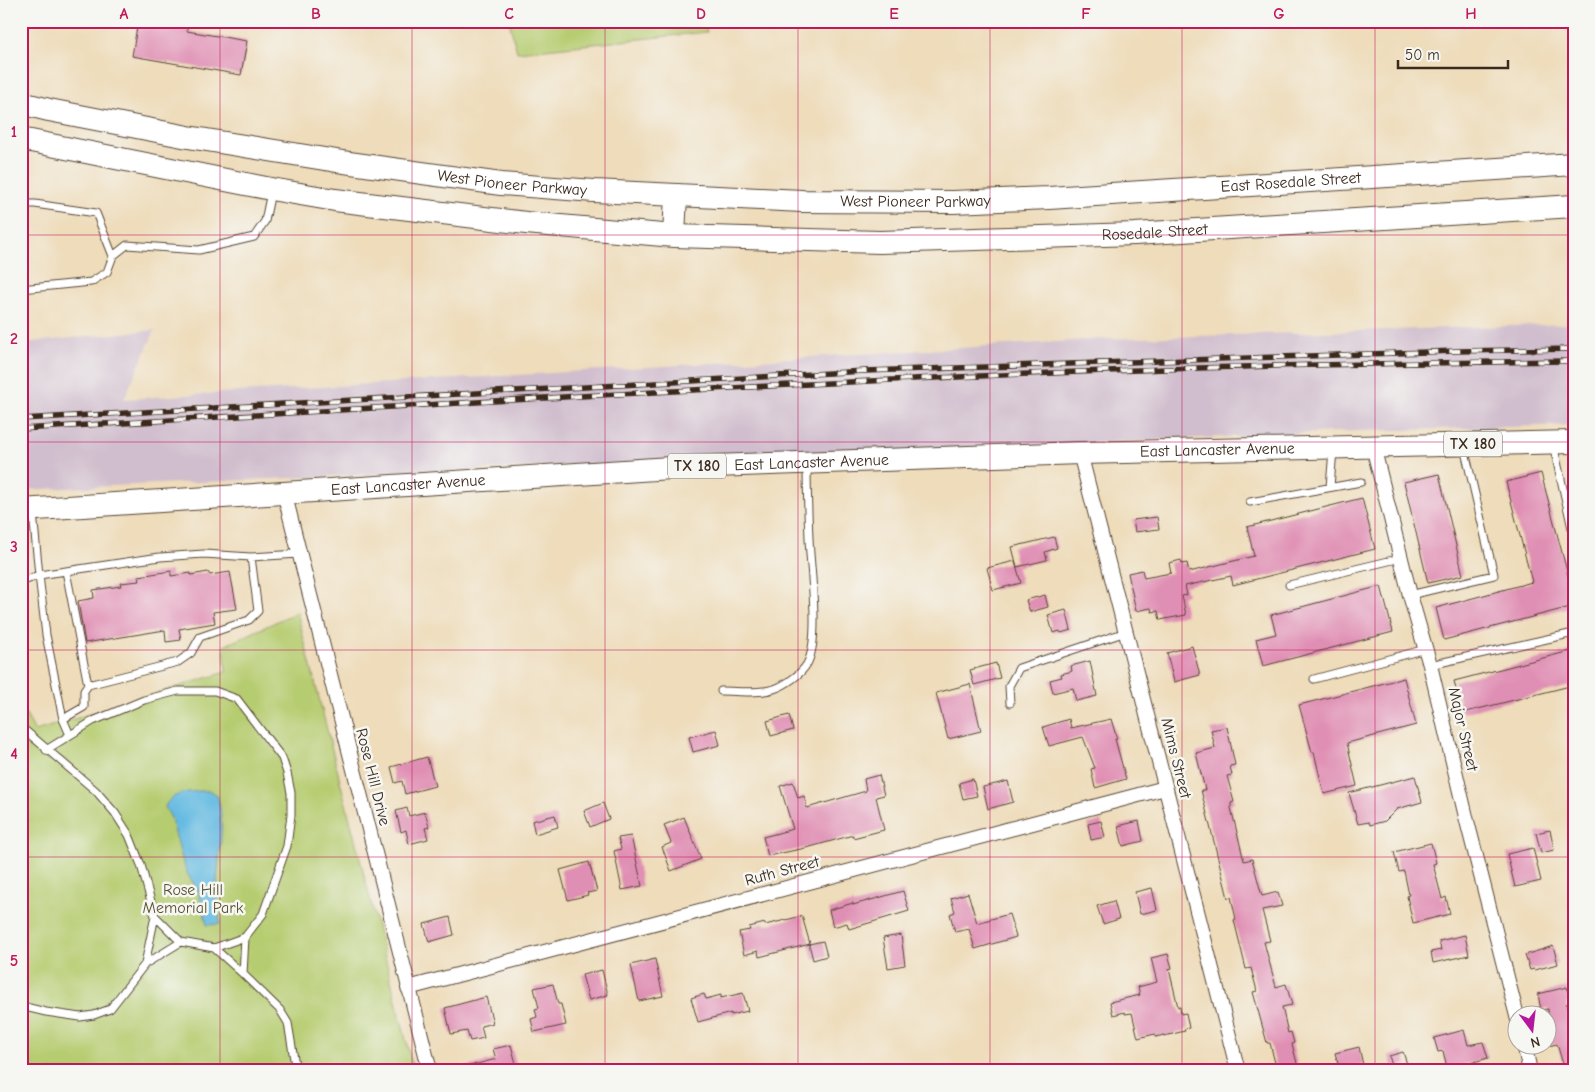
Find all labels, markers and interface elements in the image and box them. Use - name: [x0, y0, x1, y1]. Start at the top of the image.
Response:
- text: A: [120, 5, 129, 23]
- text: B: [311, 5, 321, 23]
- text: C: [504, 5, 514, 23]
- text: D: [696, 5, 706, 23]
- text: E: [889, 5, 899, 23]
- text: F: [1081, 5, 1091, 23]
- text: G: [1273, 5, 1285, 23]
- text: H: [1465, 5, 1477, 23]
- scale bar: [1398, 38, 1508, 70]
- text: 50 m: [1405, 46, 1440, 64]
- text: 1: [11, 123, 17, 141]
- street label: West Pioneer Parkway: [436, 166, 589, 200]
- street label: East Rosedale Street: [1220, 169, 1362, 196]
- street label: West Pioneer Parkway: [840, 191, 992, 211]
- street label: Rosedale Street: [1102, 220, 1209, 244]
- text: 2: [10, 330, 18, 348]
- road number: TX 180: [1444, 432, 1502, 456]
- street label: East Lancaster Avenue: [1140, 439, 1295, 461]
- street label: East Lancaster Avenue: [734, 451, 889, 474]
- road number: TX 180: [668, 454, 726, 478]
- street label: East Lancaster Avenue: [330, 471, 486, 499]
- text: 3: [10, 538, 18, 556]
- street label: Major Street: [1445, 685, 1481, 773]
- street label: Mims Street: [1157, 716, 1195, 801]
- street label: Rose Hill Drive: [352, 726, 394, 828]
- text: 4: [10, 745, 18, 763]
- street label: Ruth Street: [743, 852, 822, 890]
- park label: Rose Hill Memorial Park: [143, 881, 244, 917]
- text: 5: [10, 952, 18, 970]
- north arrow: [1508, 1004, 1558, 1054]
- text: N: [1529, 1033, 1542, 1051]

